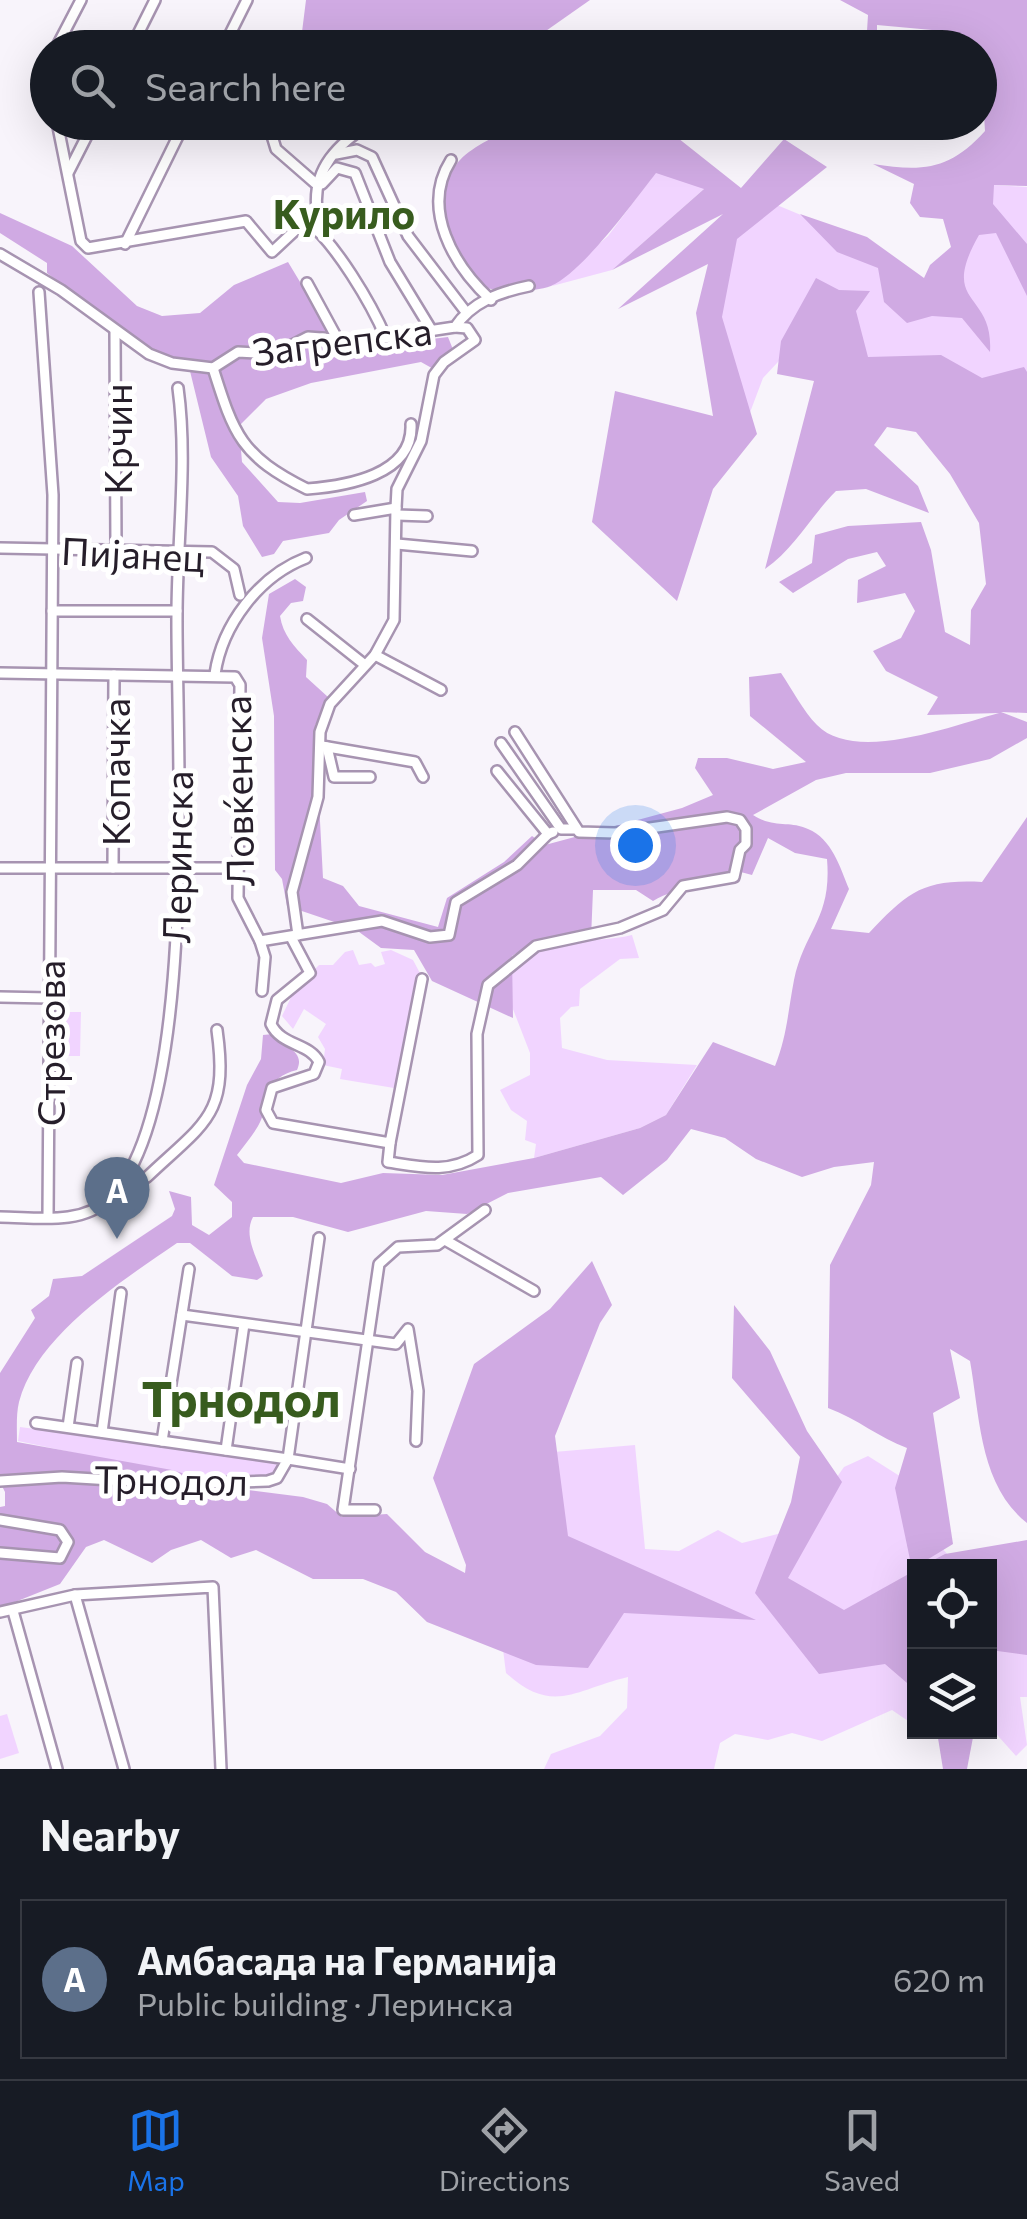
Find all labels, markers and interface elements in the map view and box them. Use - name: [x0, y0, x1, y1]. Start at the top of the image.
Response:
- search box: [30, 30, 997, 140]
- icon: search: [65, 58, 120, 113]
- text: Search here: [145, 62, 346, 109]
- district label: Курило: [273, 188, 415, 237]
- street label: Загрепска: [249, 306, 435, 374]
- street label: Крчин: [93, 383, 140, 495]
- street label: Пијанец: [60, 526, 206, 580]
- street label: Ловќенска: [212, 695, 262, 887]
- street label: Копачка: [91, 698, 138, 846]
- street label: Леринска: [151, 770, 201, 944]
- your location: [610, 820, 661, 871]
- street label: Стрезова: [26, 960, 73, 1126]
- pin: A: [84, 1156, 150, 1239]
- district label: Трнодол: [141, 1368, 341, 1427]
- street label: Трнодол: [94, 1454, 248, 1504]
- map controls: [907, 1559, 997, 1739]
- button: locate: [907, 1559, 997, 1649]
- button: layers: [907, 1649, 997, 1739]
- text: Nearby: [40, 1808, 180, 1860]
- text: Амбасада на Германија: [137, 1936, 557, 1983]
- text: A: [63, 1959, 86, 1999]
- text: 620 m: [893, 1959, 985, 1999]
- text: Public building · Леринска: [137, 1983, 513, 2023]
- tab: Map: [127, 2103, 185, 2197]
- tab: Directions: [439, 2103, 570, 2197]
- tab: Saved: [824, 2103, 900, 2197]

